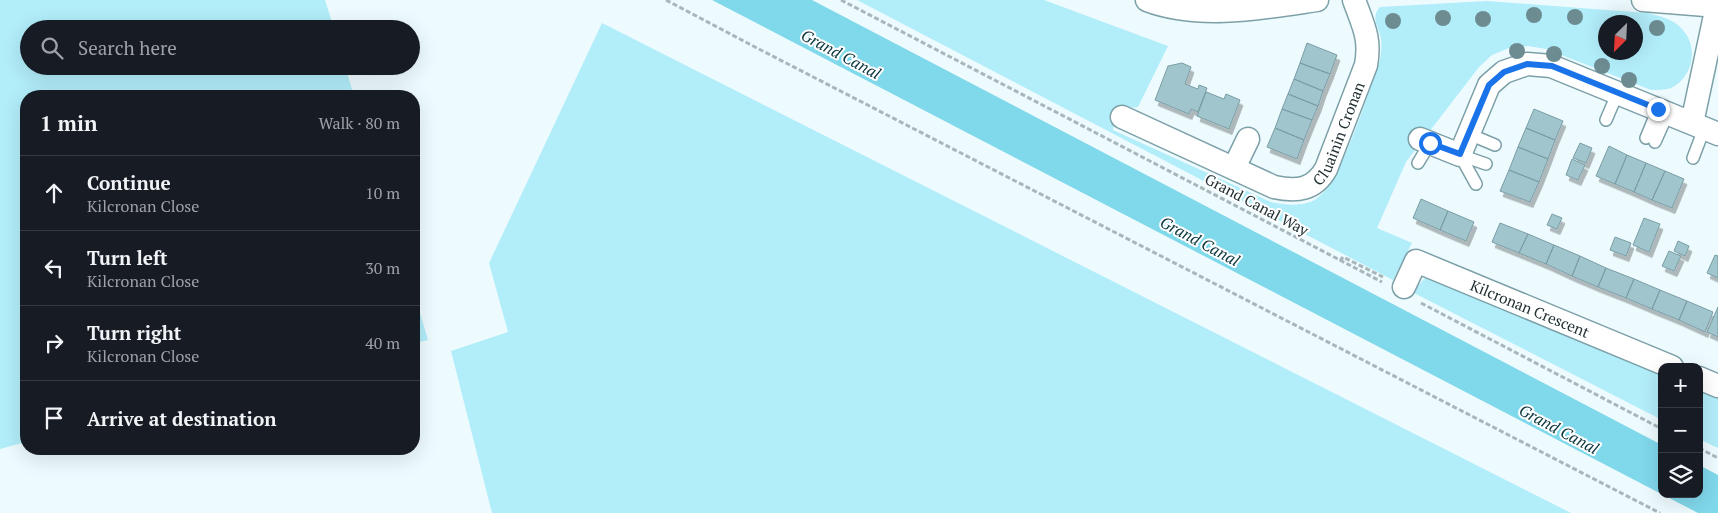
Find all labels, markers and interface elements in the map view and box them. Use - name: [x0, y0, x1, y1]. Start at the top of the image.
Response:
- north arrow: [1598, 15, 1643, 60]
- search box: [20, 20, 420, 75]
- water label: Grand Canal: [797, 24, 885, 84]
- icon: search: [38, 34, 66, 62]
- text: Search here: [78, 35, 177, 60]
- street label: Cluainin Cronan: [1308, 79, 1369, 190]
- route end: [1647, 98, 1670, 121]
- text: 1 min: [40, 109, 97, 137]
- text: Walk · 80 m: [319, 112, 400, 134]
- route start: [1419, 132, 1442, 155]
- street label: Grand Canal Way: [1202, 168, 1313, 240]
- text: Continue: [87, 170, 171, 195]
- icon: ahead: [40, 179, 68, 207]
- text: 10 m: [365, 182, 400, 204]
- text: Kilcronan Close: [87, 195, 199, 217]
- water label: Grand Canal: [1156, 211, 1244, 271]
- text: Turn left: [87, 245, 168, 270]
- icon: left: [40, 254, 68, 282]
- text: 30 m: [365, 257, 400, 279]
- text: Kilcronan Close: [87, 270, 199, 292]
- street label: Kilcronan Crescent: [1467, 275, 1593, 342]
- text: Turn right: [87, 320, 181, 345]
- icon: right: [40, 329, 68, 357]
- text: 40 m: [365, 332, 400, 354]
- text: Kilcronan Close: [87, 345, 199, 367]
- map controls: [1658, 363, 1703, 498]
- button: +: [1658, 363, 1703, 408]
- water label: Grand Canal: [1515, 399, 1603, 459]
- icon: arrive: [40, 404, 68, 432]
- text: Arrive at destination: [87, 406, 276, 431]
- button: −: [1658, 408, 1703, 453]
- button: layers: [1658, 453, 1703, 498]

